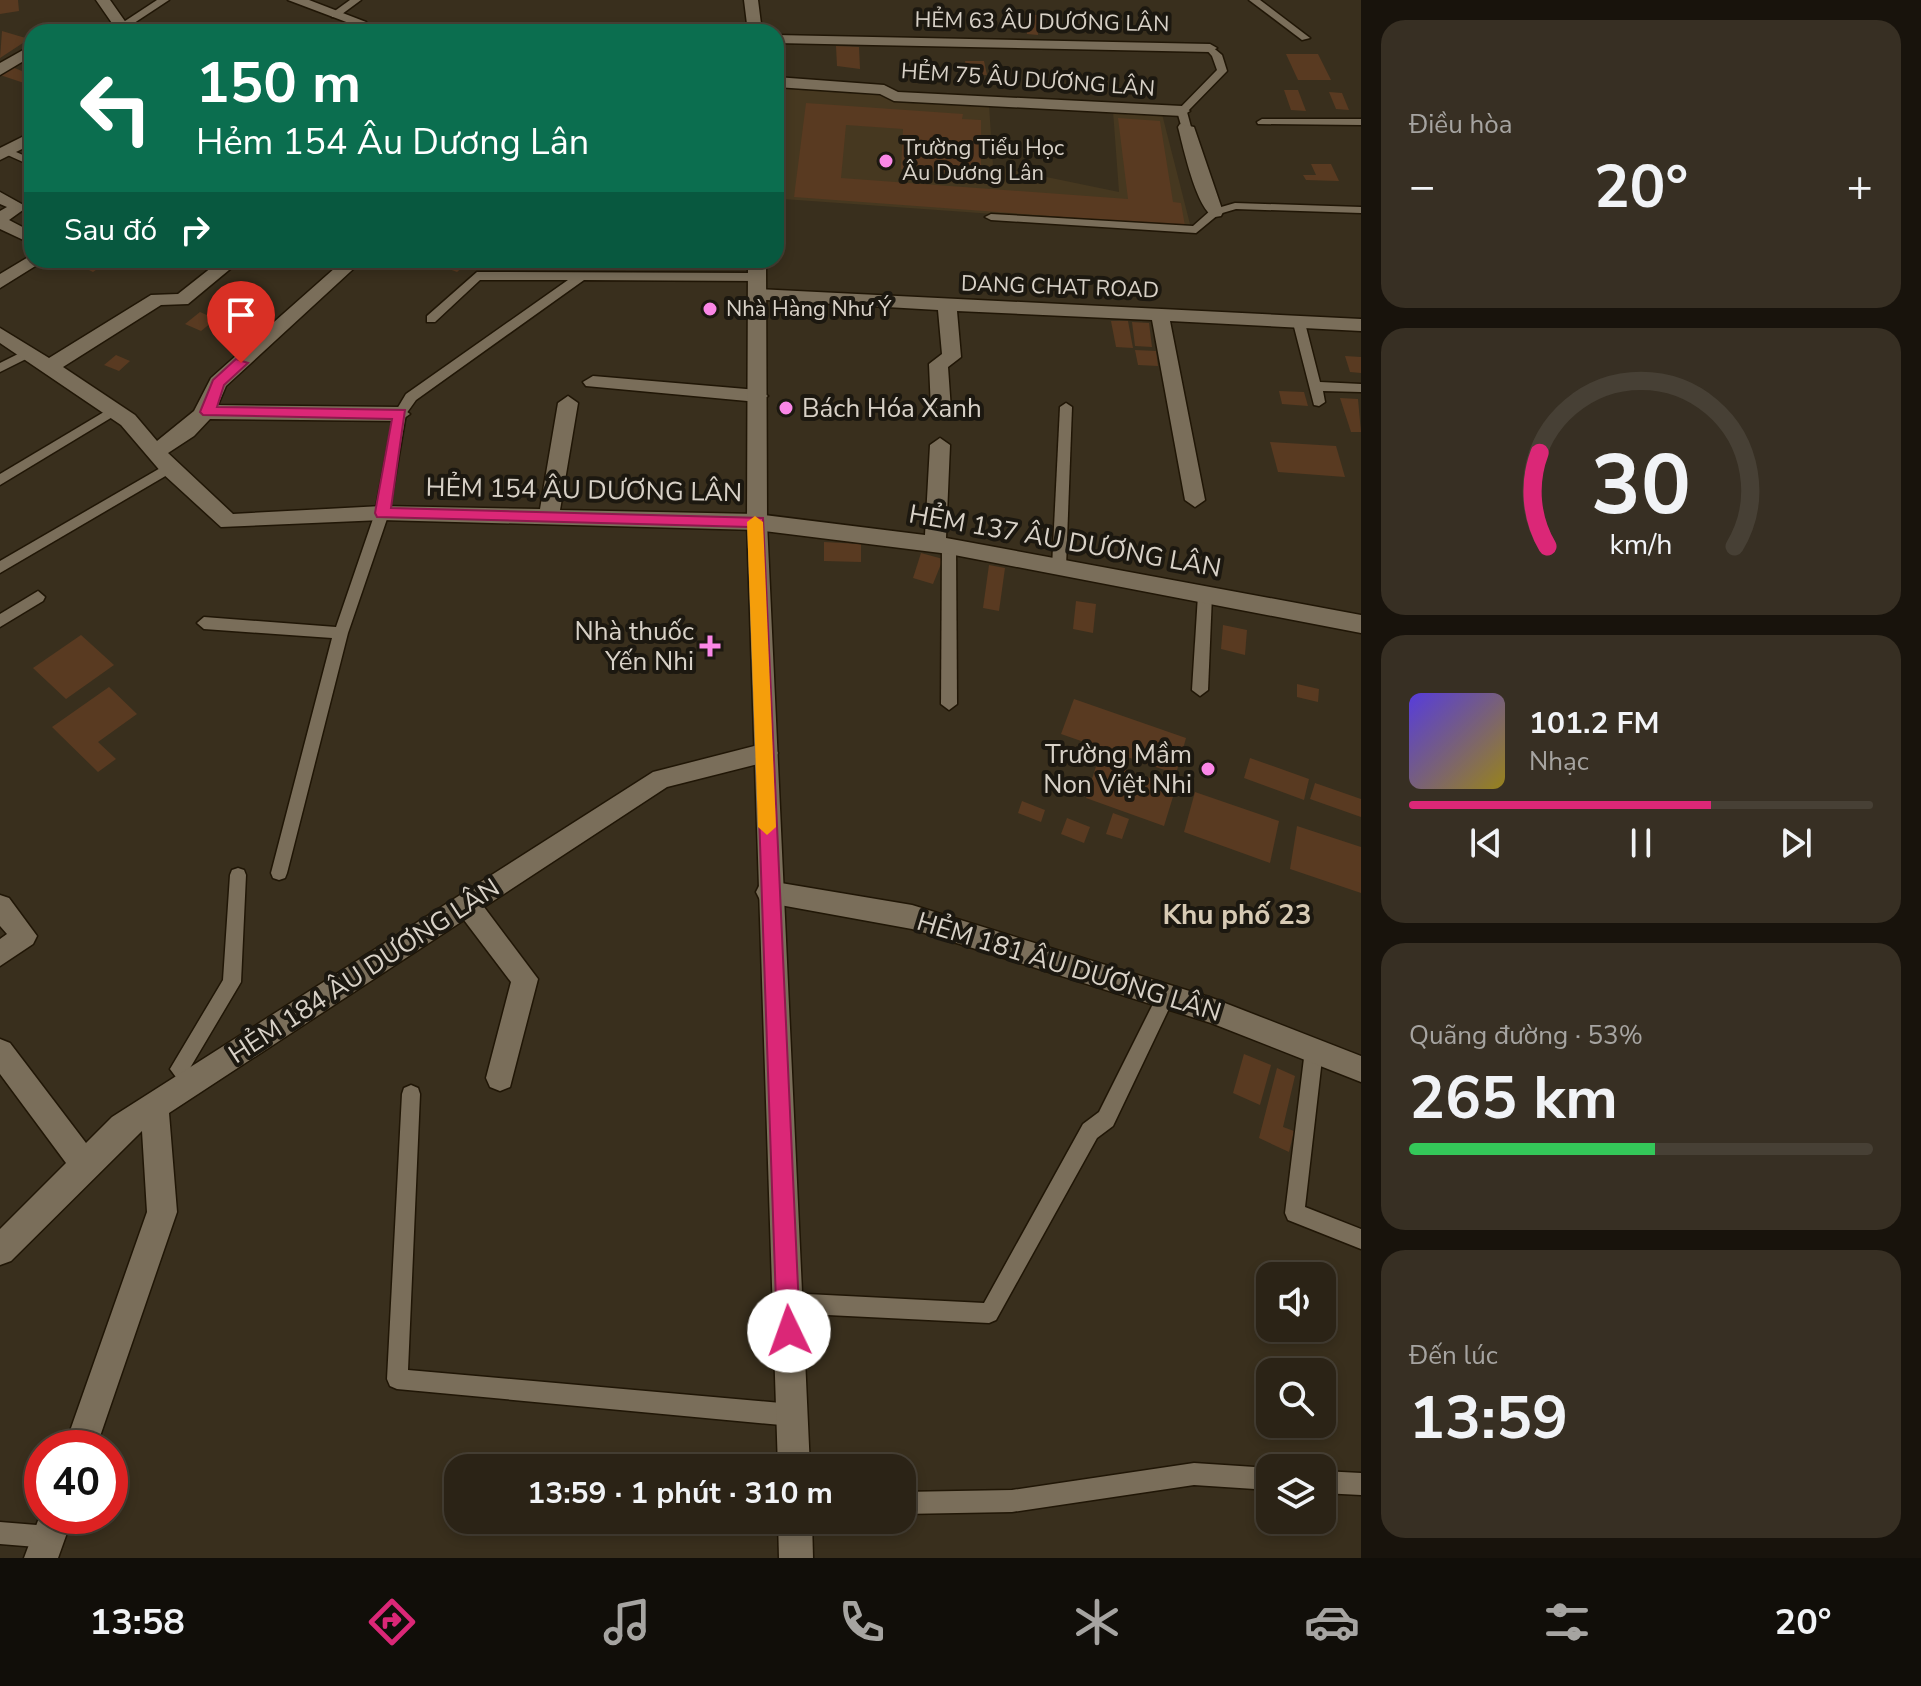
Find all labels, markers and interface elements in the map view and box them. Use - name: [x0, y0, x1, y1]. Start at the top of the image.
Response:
- street label: HẺM 63 ÂU DƯƠNG LÂN: [914, 5, 1170, 39]
- text: 150 m: [196, 45, 361, 122]
- icon: left: [64, 56, 168, 160]
- street label: HẺM 75 ÂU DƯƠNG LÂN: [900, 56, 1156, 104]
- text: Điều hòa: [1409, 107, 1512, 142]
- text: Hẻm 154 Âu Dương Lân: [196, 118, 589, 167]
- place label: Trường Tiểu Học Âu Dương Lân: [902, 133, 1064, 188]
- text: 20°: [1594, 146, 1688, 228]
- marker: Trường Tiểu Học Âu Dương Lân: [877, 152, 895, 170]
- text: −: [1409, 157, 1435, 217]
- text: +: [1847, 157, 1873, 217]
- icon: right: [173, 208, 217, 252]
- text: Sau đó: [64, 210, 157, 251]
- street label: DANG CHAT ROAD: [960, 269, 1160, 305]
- pin: [207, 281, 275, 363]
- icon: arrive: [219, 293, 263, 337]
- place label: Nhà Hàng Như Ý: [726, 294, 892, 324]
- marker: Nhà Hàng Như Ý: [701, 300, 719, 318]
- place label: Bách Hóa Xanh: [802, 391, 982, 426]
- marker: Bách Hóa Xanh: [777, 399, 795, 417]
- text: 30: [1591, 429, 1691, 542]
- street label: HẺM 154 ÂU DƯƠNG LÂN: [425, 470, 743, 510]
- street label: HẺM 137 ÂU DƯƠNG LÂN: [906, 496, 1224, 586]
- text: km/h: [1610, 526, 1672, 565]
- place label: Nhà thuốc Yến Nhi: [575, 614, 694, 679]
- marker: Nhà thuốc Yến Nhi: [701, 637, 719, 655]
- text: 101.2 FM: [1529, 703, 1659, 744]
- place label: Trường Mầm Non Việt Nhi: [1043, 737, 1192, 802]
- text: Nhạc: [1529, 744, 1589, 779]
- marker: Trường Mầm Non Việt Nhi: [1199, 760, 1217, 778]
- icon: previous: [1464, 821, 1508, 865]
- icon: pause: [1619, 821, 1663, 865]
- icon: next: [1774, 821, 1818, 865]
- street label: HẺM 184 ÂU DƯƠNG LÂN: [222, 870, 506, 1072]
- district label: Khu phố 23: [1162, 896, 1312, 934]
- street label: HẺM 181 ÂU DƯƠNG LÂN: [913, 904, 1225, 1030]
- text: Quãng đường · 53%: [1409, 1018, 1643, 1053]
- text: 265 km: [1409, 1057, 1618, 1139]
- map controls: [1256, 1262, 1336, 1534]
- button: sound: [1256, 1262, 1336, 1342]
- position arrow: [747, 1289, 831, 1373]
- text: Đến lúc: [1409, 1338, 1498, 1373]
- button: search: [1256, 1358, 1336, 1438]
- text: 13:59: [1409, 1377, 1568, 1459]
- speed limit sign: 40: [24, 1430, 128, 1534]
- button: layers: [1256, 1454, 1336, 1534]
- text: 13:59 · 1 phút · 310 m: [527, 1473, 833, 1514]
- icon: directions: [364, 1594, 420, 1650]
- icon: music: [599, 1594, 655, 1650]
- icon: phone: [834, 1594, 890, 1650]
- icon: climate: [1069, 1594, 1125, 1650]
- icon: car: [1304, 1594, 1360, 1650]
- icon: filters: [1539, 1594, 1595, 1650]
- text: 13:58: [90, 1598, 185, 1647]
- text: 20°: [1775, 1598, 1831, 1647]

